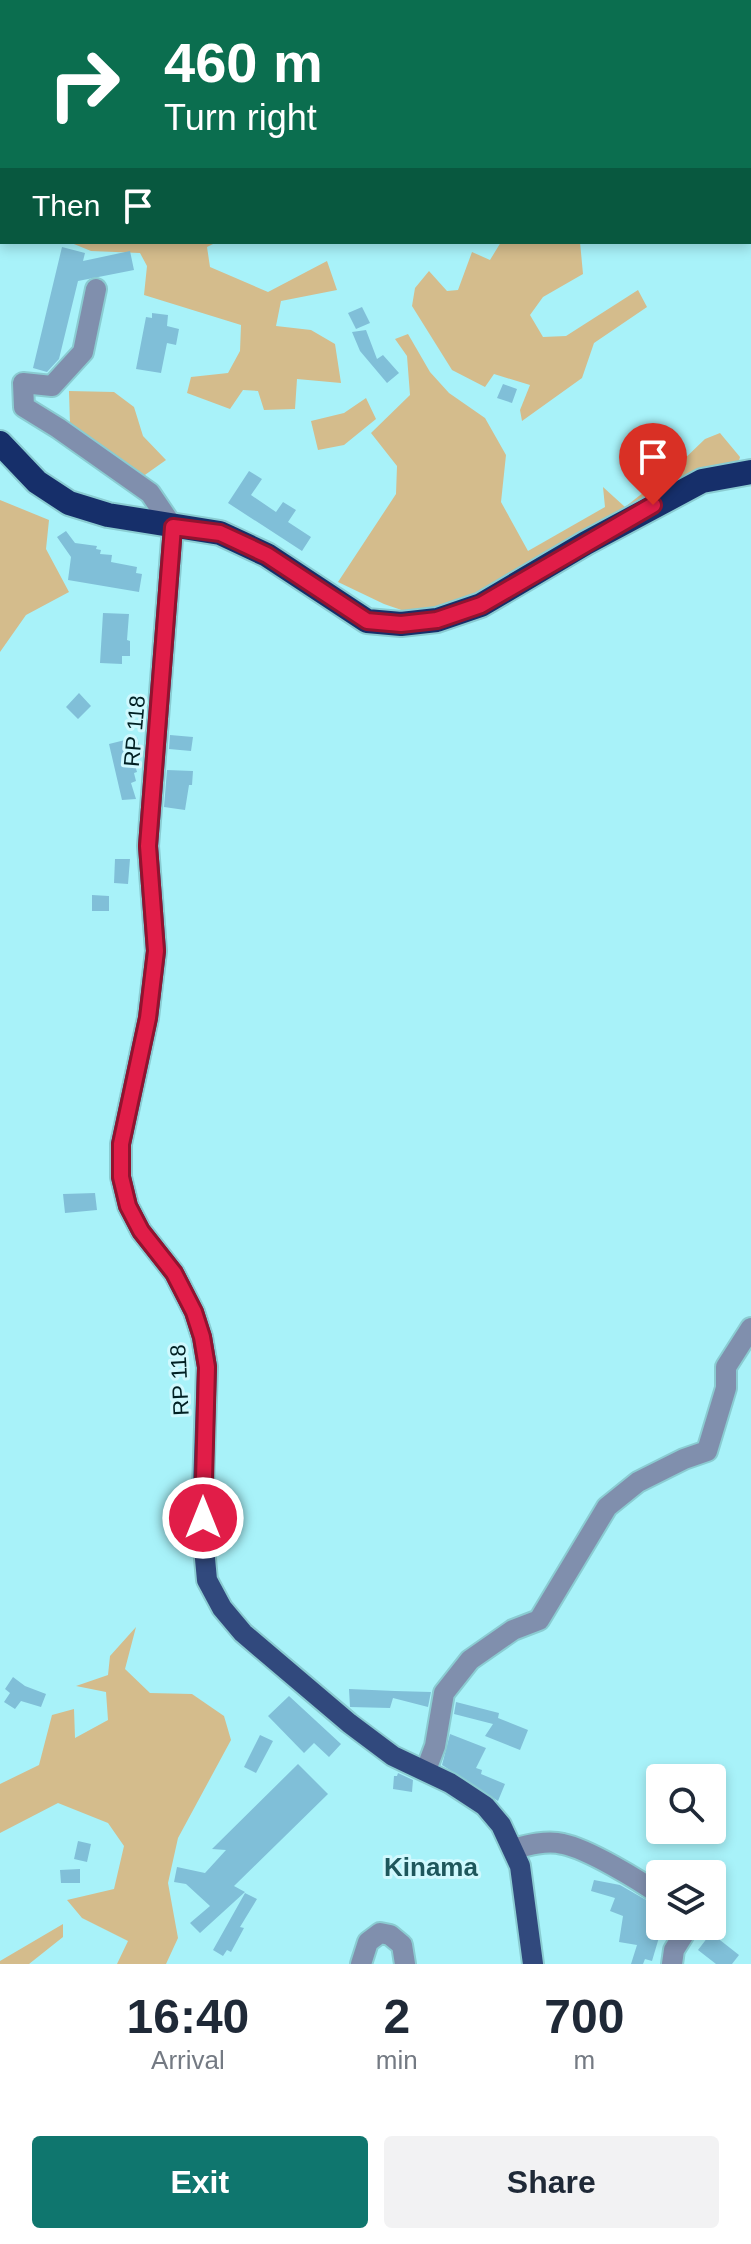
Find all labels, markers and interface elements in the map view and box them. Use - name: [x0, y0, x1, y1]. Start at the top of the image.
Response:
- text: 460 m: [164, 31, 323, 94]
- icon: right: [32, 32, 136, 136]
- text: Turn right: [164, 97, 317, 138]
- icon: arrive: [116, 184, 160, 228]
- text: Then: [32, 189, 100, 222]
- pin: [619, 423, 687, 505]
- icon: arrive: [631, 435, 675, 479]
- street label: RP 118: [119, 694, 150, 768]
- street label: RP 118: [165, 1344, 194, 1416]
- position arrow: [161, 1476, 245, 1560]
- map controls: [646, 1764, 726, 1940]
- button: search: [646, 1764, 726, 1844]
- district label: Kinama: [384, 1852, 478, 1882]
- button: layers: [646, 1860, 726, 1940]
- text: 16:40: [127, 1990, 249, 2043]
- text: 2: [383, 1990, 410, 2043]
- text: 700: [544, 1990, 624, 2043]
- text: Arrival: [151, 2045, 225, 2075]
- text: min: [376, 2045, 418, 2075]
- text: m: [574, 2045, 595, 2075]
- button: Exit: [32, 2136, 368, 2228]
- button: Share: [384, 2136, 719, 2228]

